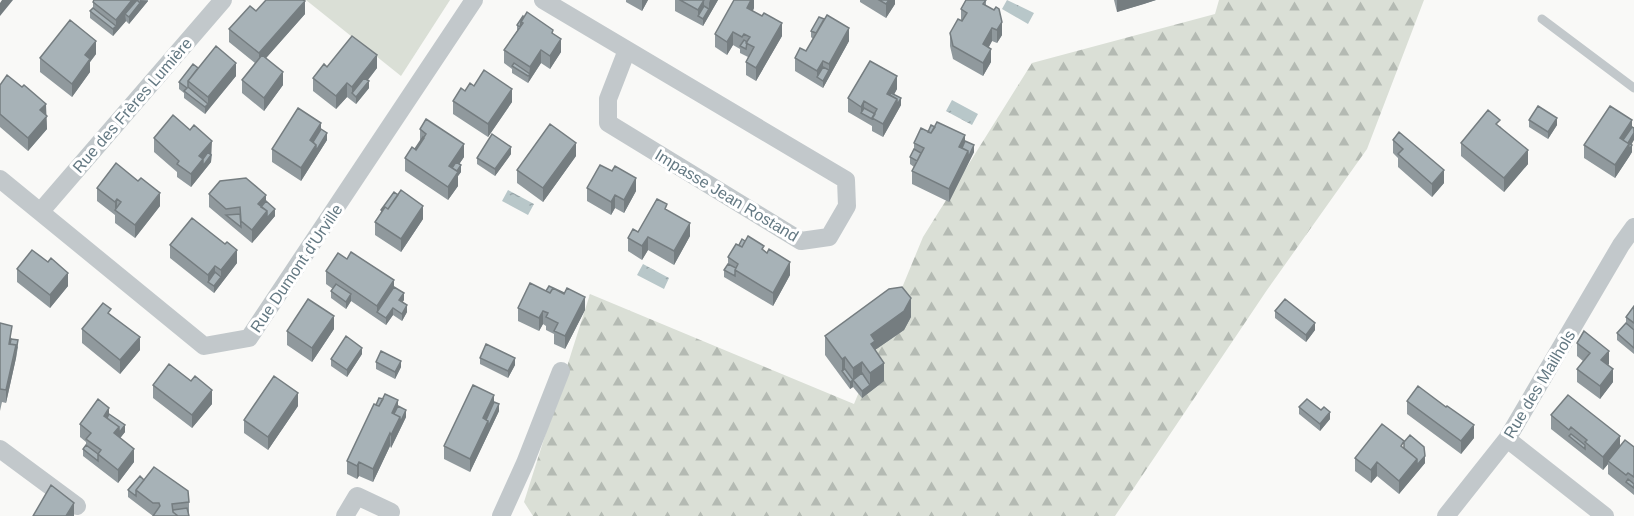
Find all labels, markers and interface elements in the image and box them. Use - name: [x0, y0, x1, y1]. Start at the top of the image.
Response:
- street label: Rue des Frères Lumière: [69, 35, 195, 176]
- street label: Impasse Jean Rostand: [652, 146, 801, 245]
- street label: Rue Dumont d'Urville: [247, 201, 346, 335]
- street label: Rue des Mailhols: [1501, 327, 1578, 441]

